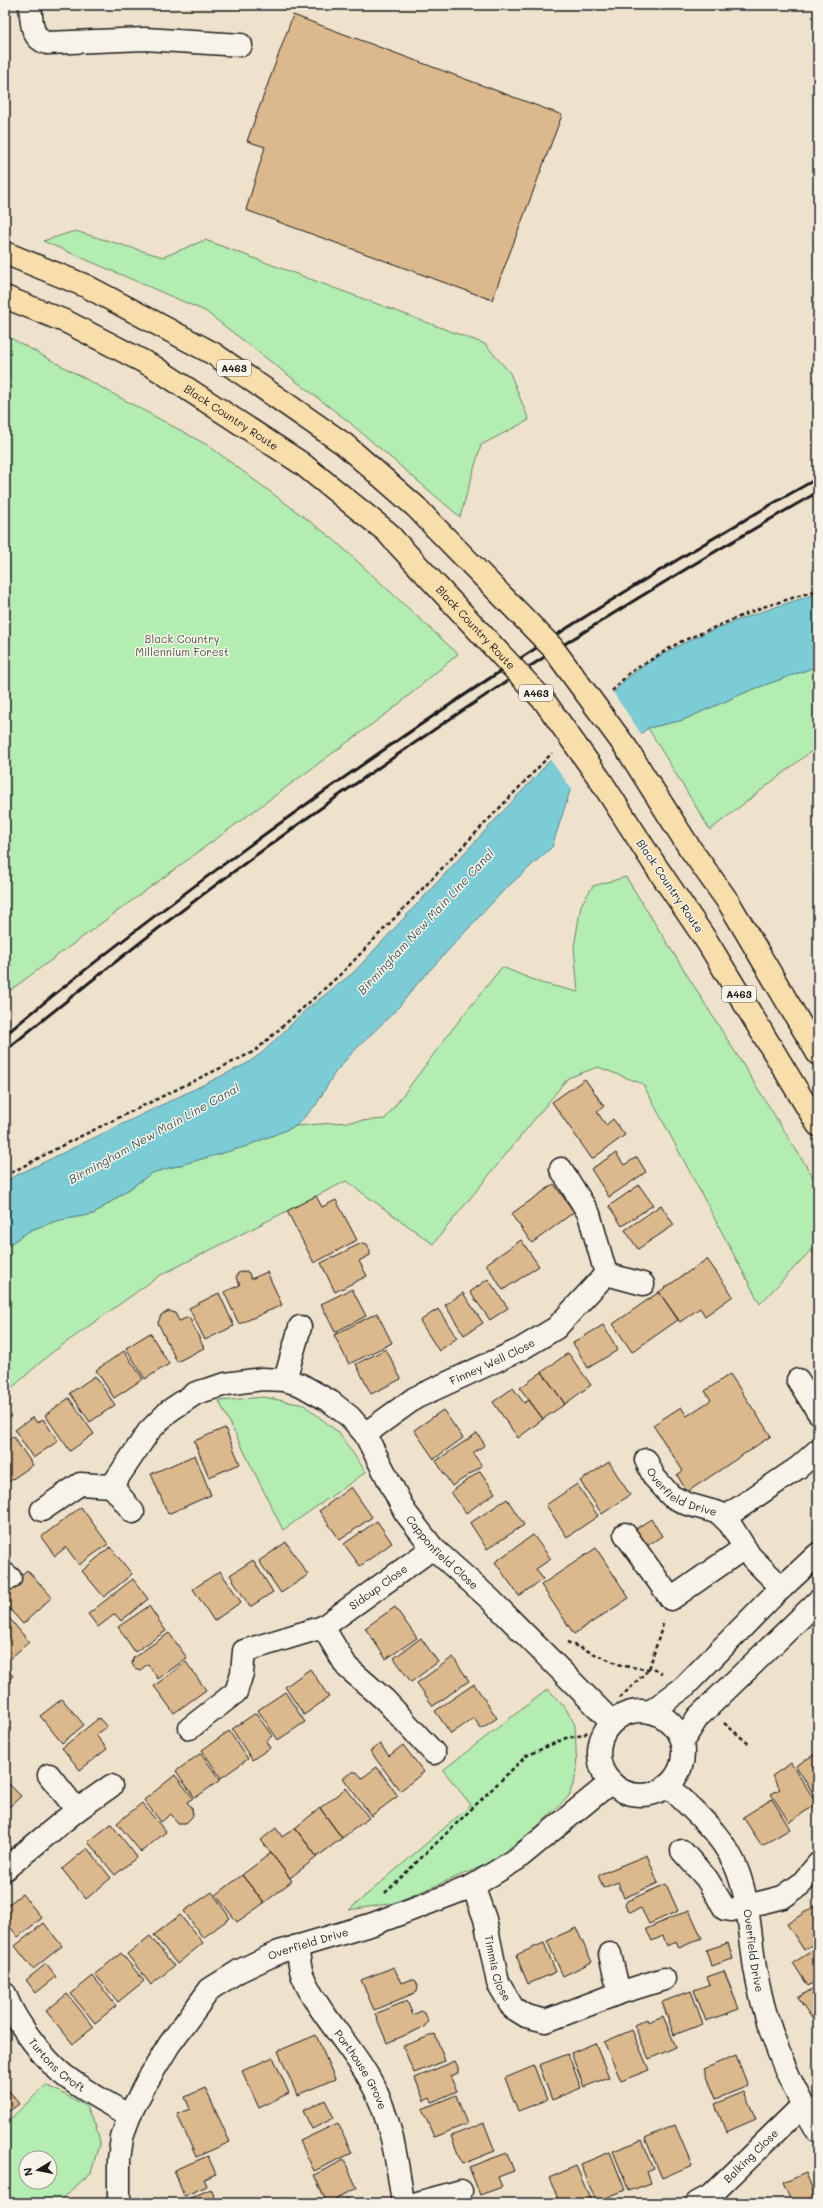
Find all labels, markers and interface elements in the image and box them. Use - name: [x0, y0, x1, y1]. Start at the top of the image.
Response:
- road number: A463: [217, 360, 251, 376]
- street label: Black Country Route: [181, 381, 282, 453]
- street label: Black Country Route: [433, 582, 519, 673]
- park label: Black Country Millennium Forest: [135, 631, 229, 659]
- road number: A463: [519, 685, 553, 701]
- street label: Black Country Route: [634, 836, 707, 936]
- water label: Birmingham New Main Line Canal: [353, 845, 497, 997]
- road number: A463: [722, 986, 756, 1002]
- water label: Birmingham New Main Line Canal: [65, 1079, 242, 1187]
- street label: Finney Well Close: [447, 1334, 538, 1388]
- street label: Overfield Drive: [644, 1465, 719, 1519]
- street label: Capponfield Close: [403, 1512, 482, 1592]
- street label: Sidcup Close: [346, 1561, 410, 1613]
- street label: Overfield Drive: [740, 1908, 768, 1994]
- street label: Overfield Drive: [265, 1924, 350, 1963]
- street label: Timmis Close: [481, 1934, 515, 2004]
- street label: Porthouse Grove: [331, 2026, 391, 2112]
- street label: Turtons Croft: [25, 2034, 88, 2095]
- street label: Balking Close: [720, 2125, 781, 2186]
- north arrow: [18, 2150, 58, 2190]
- text: N: [20, 2166, 36, 2177]

